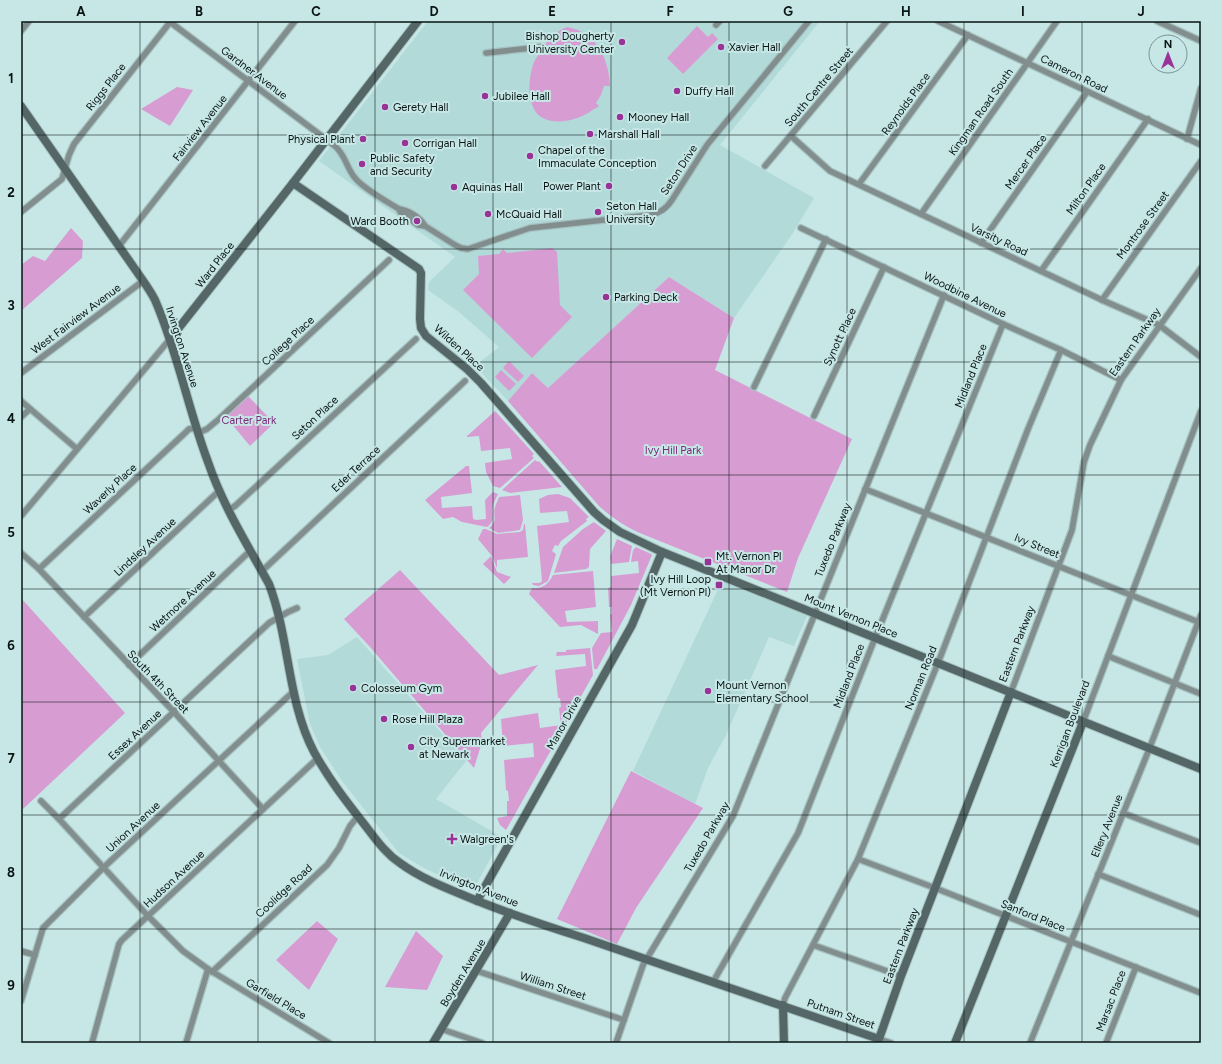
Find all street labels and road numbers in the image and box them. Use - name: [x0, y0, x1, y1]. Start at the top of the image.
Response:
- street label: Gardner Avenue: [218, 44, 290, 102]
- street label: South Centre Street: [782, 45, 856, 129]
- street label: Cameron Road: [1038, 52, 1110, 96]
- street label: Riggs Place: [83, 61, 129, 113]
- street label: Kingman Road South: [946, 66, 1016, 158]
- street label: Reynolds Place: [879, 70, 933, 138]
- street label: Fairview Avenue: [170, 92, 230, 164]
- street label: Mercer Place: [1002, 132, 1050, 192]
- street label: Seton Drive: [658, 142, 700, 198]
- street label: Milton Place: [1063, 161, 1109, 217]
- street label: Montrose Street: [1114, 189, 1172, 261]
- street label: Varsity Road: [968, 221, 1030, 259]
- street label: Ward Place: [193, 239, 237, 291]
- street label: Woodbine Avenue: [922, 269, 1008, 321]
- street label: West Fairview Avenue: [29, 281, 123, 357]
- street label: Irvington Avenue: [163, 305, 201, 389]
- street label: Eastern Parkway: [1107, 305, 1164, 379]
- street label: Synott Place: [821, 306, 859, 368]
- street label: College Place: [259, 314, 317, 368]
- street label: Wilden Place: [431, 322, 487, 374]
- street label: Midland Place: [952, 342, 990, 410]
- street label: Seton Place: [289, 393, 341, 443]
- street label: Eder Terrace: [329, 443, 383, 495]
- street label: Waverly Place: [81, 461, 139, 517]
- street label: Tuxedo Parkway: [812, 501, 854, 579]
- street label: Lindsley Avenue: [111, 515, 179, 579]
- street label: Ivy Street: [1012, 531, 1062, 561]
- street label: Wetmore Avenue: [147, 567, 219, 635]
- street label: Mount Vernon Place: [802, 591, 900, 641]
- street label: Eastern Parkway: [996, 604, 1038, 684]
- street label: Midland Place: [831, 642, 867, 710]
- street label: Norman Road: [902, 644, 940, 712]
- street label: South 4th Street: [125, 648, 191, 716]
- street label: Kerrigan Boulevard: [1047, 679, 1093, 769]
- street label: Manor Drive: [544, 694, 584, 752]
- street label: Essex Avenue: [106, 707, 164, 763]
- street label: Ellery Avenue: [1088, 793, 1126, 859]
- street label: Union Avenue: [103, 799, 163, 855]
- street label: Tuxedo Parkway: [682, 799, 733, 875]
- street label: Hudson Avenue: [141, 848, 207, 910]
- street label: Coolidge Road: [253, 861, 315, 921]
- street label: Irvington Avenue: [438, 866, 520, 910]
- street label: Sanford Place: [999, 897, 1067, 935]
- street label: Eastern Parkway: [880, 906, 922, 986]
- street label: Boyden Avenue: [438, 937, 488, 1009]
- street label: William Street: [518, 969, 588, 1003]
- street label: Marsac Place: [1093, 969, 1129, 1033]
- street label: Garfield Place: [243, 976, 309, 1022]
- street label: Putnam Street: [805, 996, 877, 1032]

